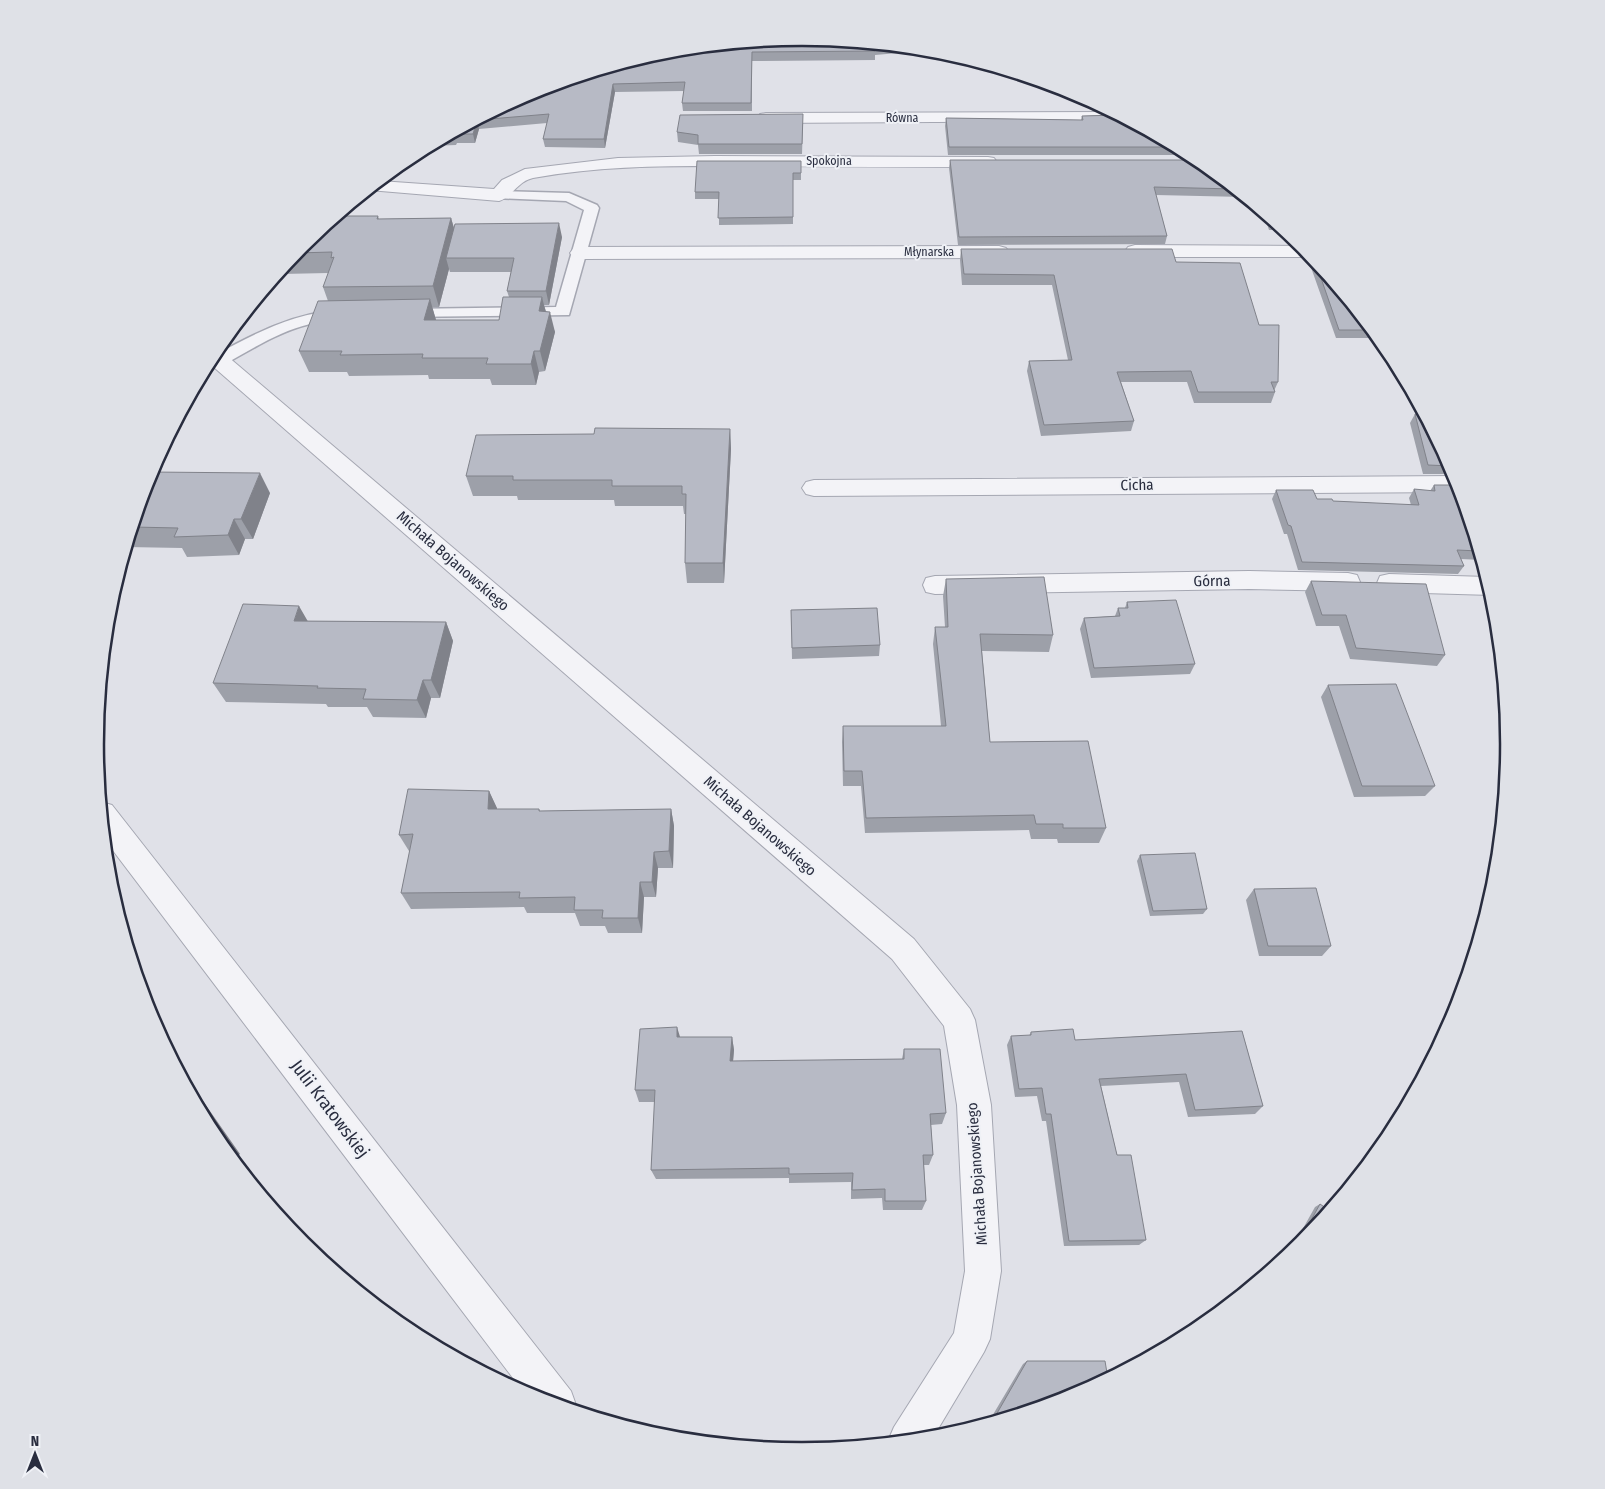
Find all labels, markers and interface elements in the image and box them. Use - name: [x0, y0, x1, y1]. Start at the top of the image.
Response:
- street label: Równa: [886, 111, 918, 125]
- street label: Spokojna: [806, 154, 852, 168]
- street label: Młynarska: [904, 245, 954, 259]
- street label: Cicha: [1120, 476, 1154, 494]
- street label: Michała Bojanowskiego: [393, 507, 513, 615]
- street label: Górna: [1193, 572, 1231, 590]
- street label: Michała Bojanowskiego: [700, 772, 820, 880]
- street label: Julii Kratowskiej: [286, 1056, 374, 1162]
- street label: Michała Bojanowskiego: [963, 1102, 991, 1246]
- north arrow: [10, 1429, 60, 1479]
- text: N: [31, 1433, 39, 1450]

